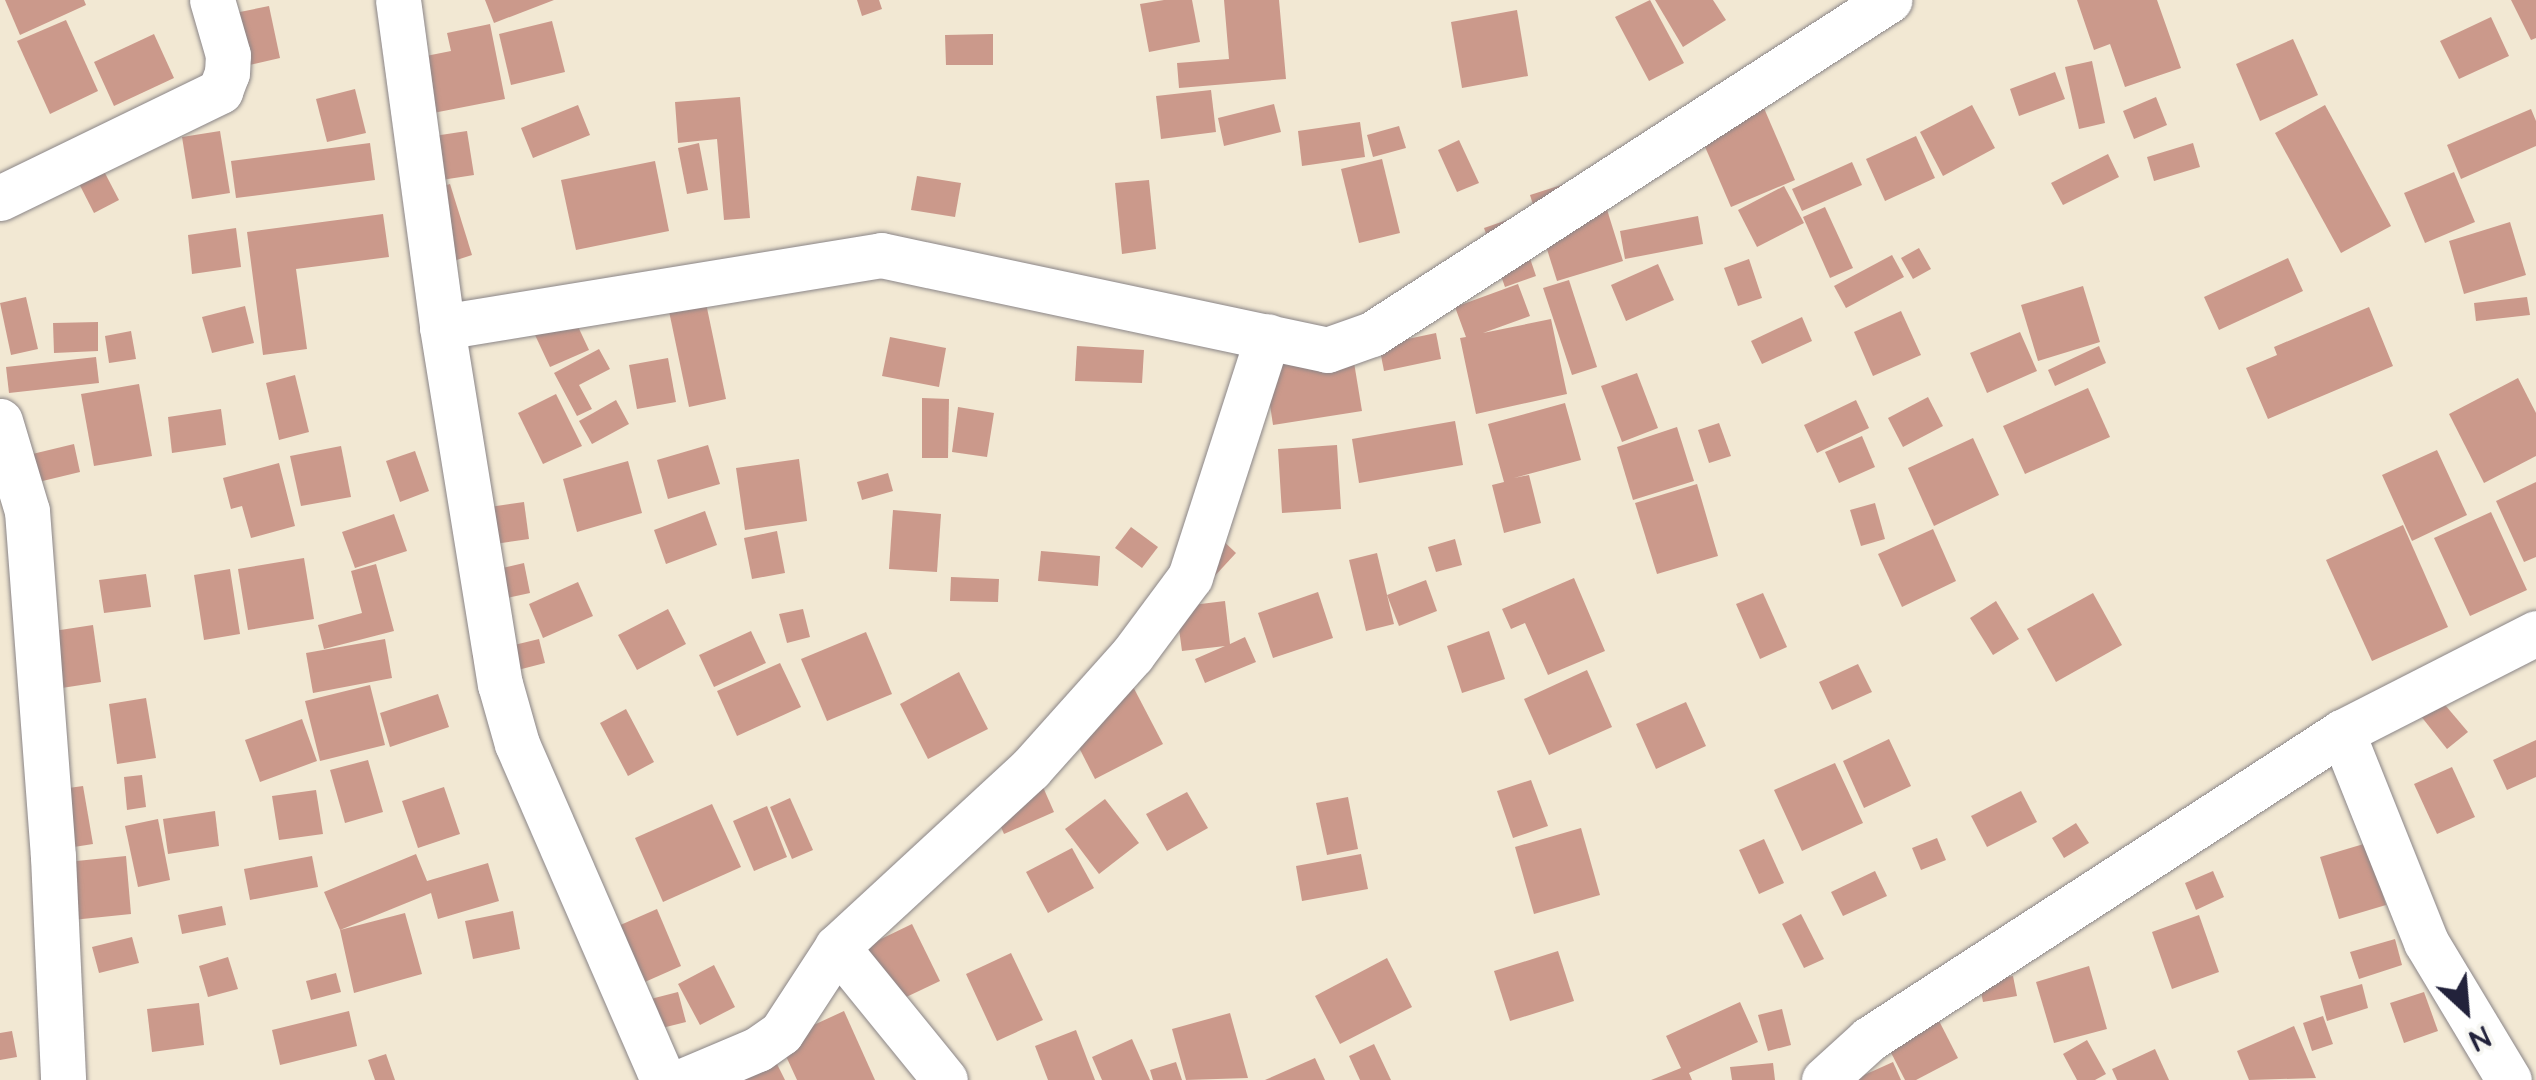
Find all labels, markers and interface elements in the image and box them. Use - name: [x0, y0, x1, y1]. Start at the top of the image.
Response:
- north arrow: [2416, 960, 2516, 1060]
- text: N: [2463, 1016, 2496, 1059]

